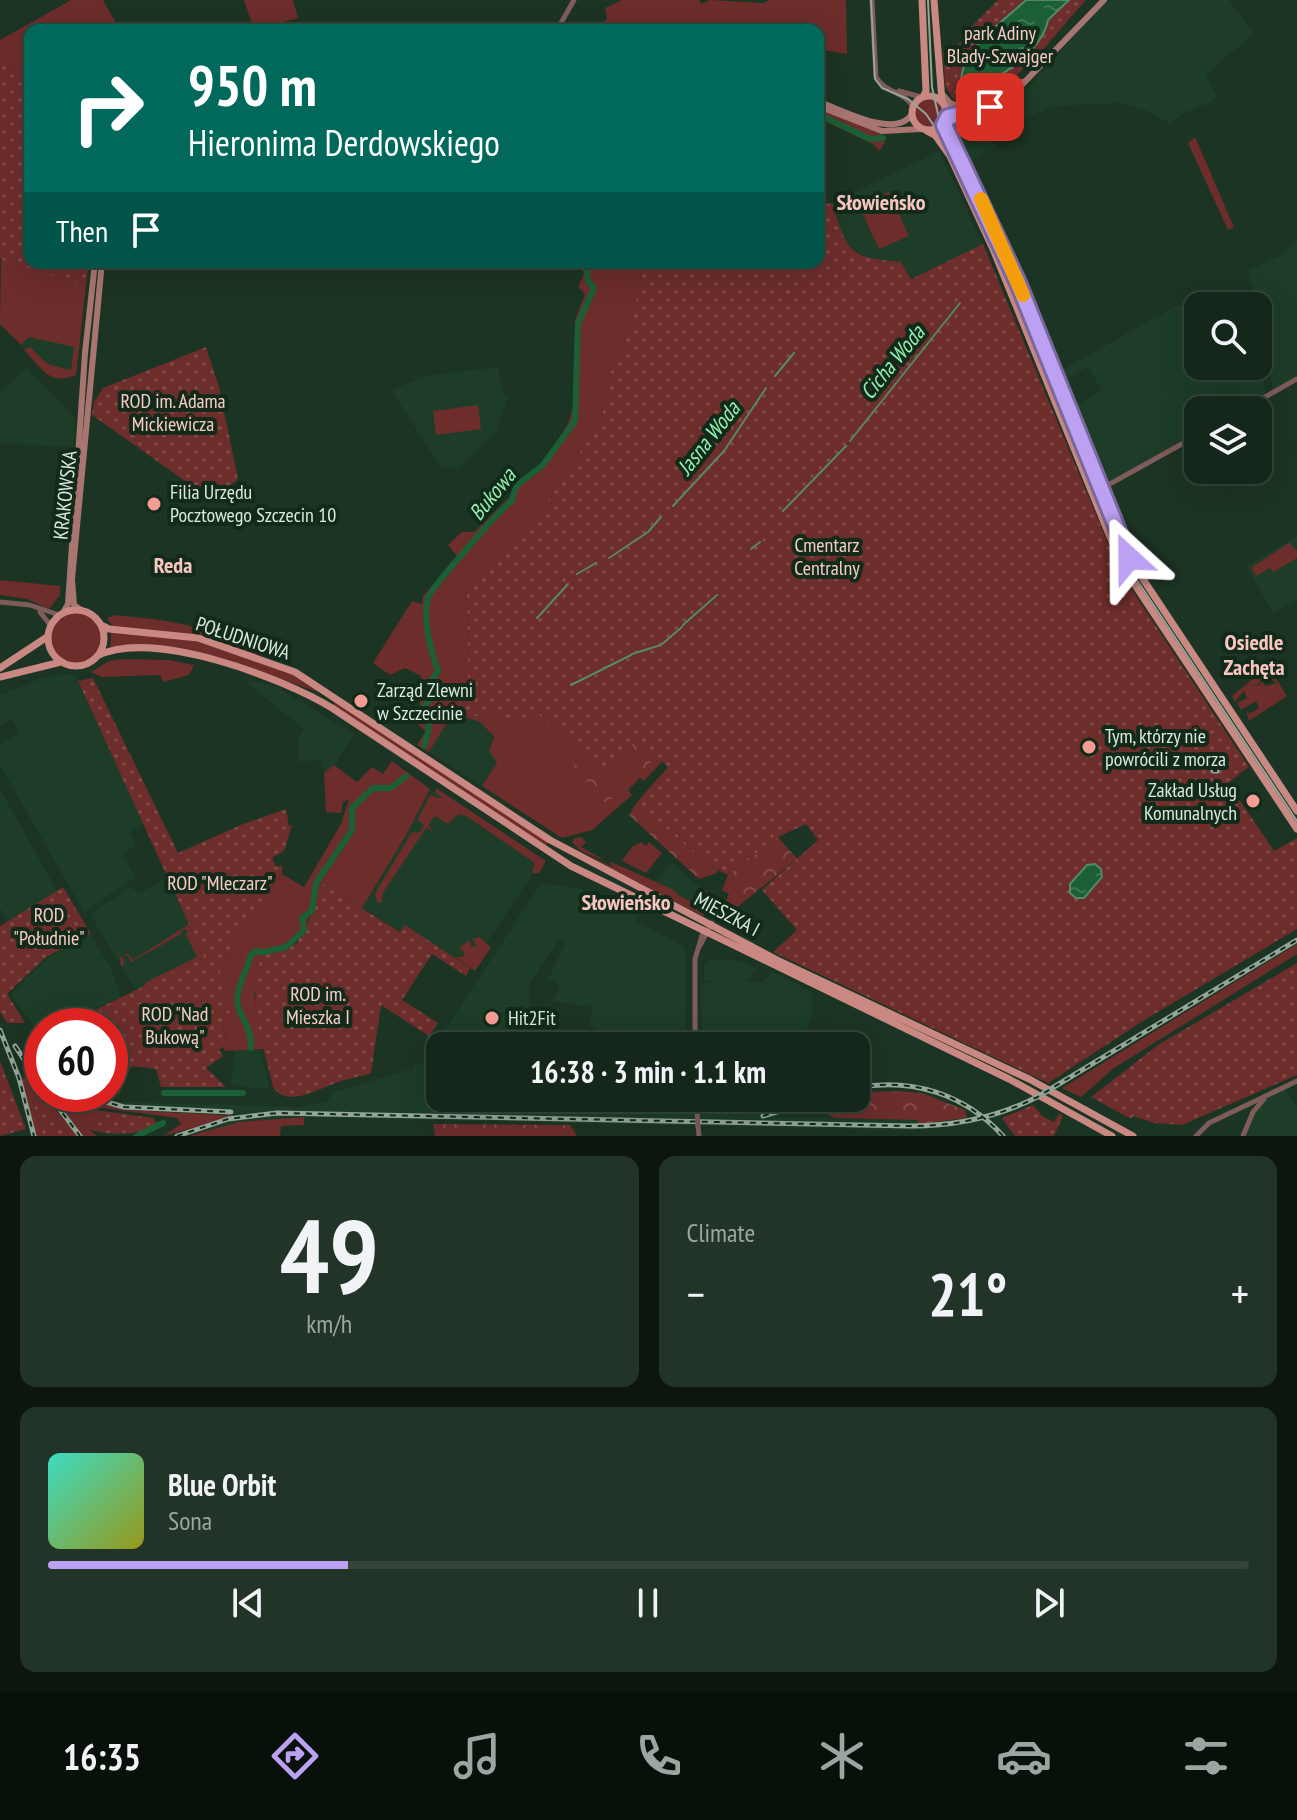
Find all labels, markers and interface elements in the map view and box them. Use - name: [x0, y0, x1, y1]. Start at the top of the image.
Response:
- park label: park Adiny Blady-Szwajger: [947, 20, 1054, 69]
- text: 950 m: [188, 49, 317, 121]
- icon: right: [56, 56, 160, 160]
- pin: [956, 73, 1024, 141]
- icon: arrive: [968, 85, 1012, 129]
- text: Hieronima Derdowskiego: [188, 119, 500, 166]
- district label: Słowieńsko: [837, 188, 926, 216]
- icon: arrive: [124, 208, 168, 252]
- text: Then: [56, 211, 108, 250]
- map controls: [1184, 292, 1272, 484]
- button: search: [1184, 292, 1272, 380]
- water label: Cicha Woda: [854, 318, 931, 405]
- park label: ROD im. Adama Mickiewicza: [120, 388, 226, 437]
- water label: Jasna Woda: [670, 395, 746, 481]
- button: layers: [1184, 396, 1272, 484]
- street label: KRAKOWSKA: [47, 449, 83, 541]
- water label: Bukowa: [462, 461, 522, 526]
- place label: Filia Urzędu Pocztowego Szczecin 10: [170, 479, 336, 528]
- marker: Filia Urzędu Pocztowego Szczecin 10: [145, 495, 163, 513]
- position arrow: [1087, 516, 1171, 600]
- park label: Cmentarz Centralny: [794, 532, 860, 581]
- district label: Reda: [154, 551, 192, 579]
- street label: POŁUDNIOWA: [193, 611, 294, 666]
- district label: Osiedle Zachęta: [1223, 628, 1285, 681]
- place label: Zarząd Zlewni w Szczecinie: [377, 677, 473, 726]
- marker: Zarząd Zlewni w Szczecinie: [352, 692, 370, 710]
- place label: Tym, którzy nie powrócili z morza: [1105, 723, 1226, 772]
- marker: Tym, którzy nie powrócili z morza: [1080, 738, 1098, 756]
- place label: Zakład Usług Komunalnych: [1144, 777, 1237, 826]
- marker: Zakład Usług Komunalnych: [1244, 792, 1262, 810]
- park label: ROD "Mleczarz": [167, 870, 273, 896]
- street label: MIESZKA I: [690, 886, 764, 942]
- district label: Słowieńsko: [582, 888, 671, 916]
- park label: ROD "Południe": [13, 902, 85, 951]
- park label: ROD im. Mieszka I: [286, 981, 350, 1030]
- park label: ROD "Nad Bukową": [142, 1001, 208, 1050]
- place label: Hit2Fit: [508, 1005, 556, 1031]
- speed limit sign: 60: [24, 1008, 128, 1112]
- marker: Hit2Fit: [483, 1009, 501, 1027]
- text: 16:38 · 3 min · 1.1 km: [530, 1052, 766, 1091]
- text: 49: [280, 1187, 379, 1322]
- text: Climate: [687, 1216, 755, 1249]
- text: 21°: [928, 1255, 1007, 1333]
- text: −: [687, 1265, 705, 1322]
- text: +: [1231, 1265, 1249, 1322]
- text: km/h: [306, 1307, 352, 1340]
- text: Blue Orbit: [168, 1465, 276, 1504]
- text: Sona: [168, 1504, 212, 1537]
- icon: previous: [226, 1581, 270, 1625]
- icon: pause: [626, 1581, 670, 1625]
- icon: next: [1027, 1581, 1071, 1625]
- icon: directions: [267, 1728, 323, 1784]
- icon: music: [449, 1728, 505, 1784]
- icon: phone: [631, 1728, 687, 1784]
- icon: climate: [814, 1728, 870, 1784]
- icon: car: [996, 1728, 1052, 1784]
- icon: filters: [1178, 1728, 1234, 1784]
- text: 16:35: [63, 1733, 141, 1780]

